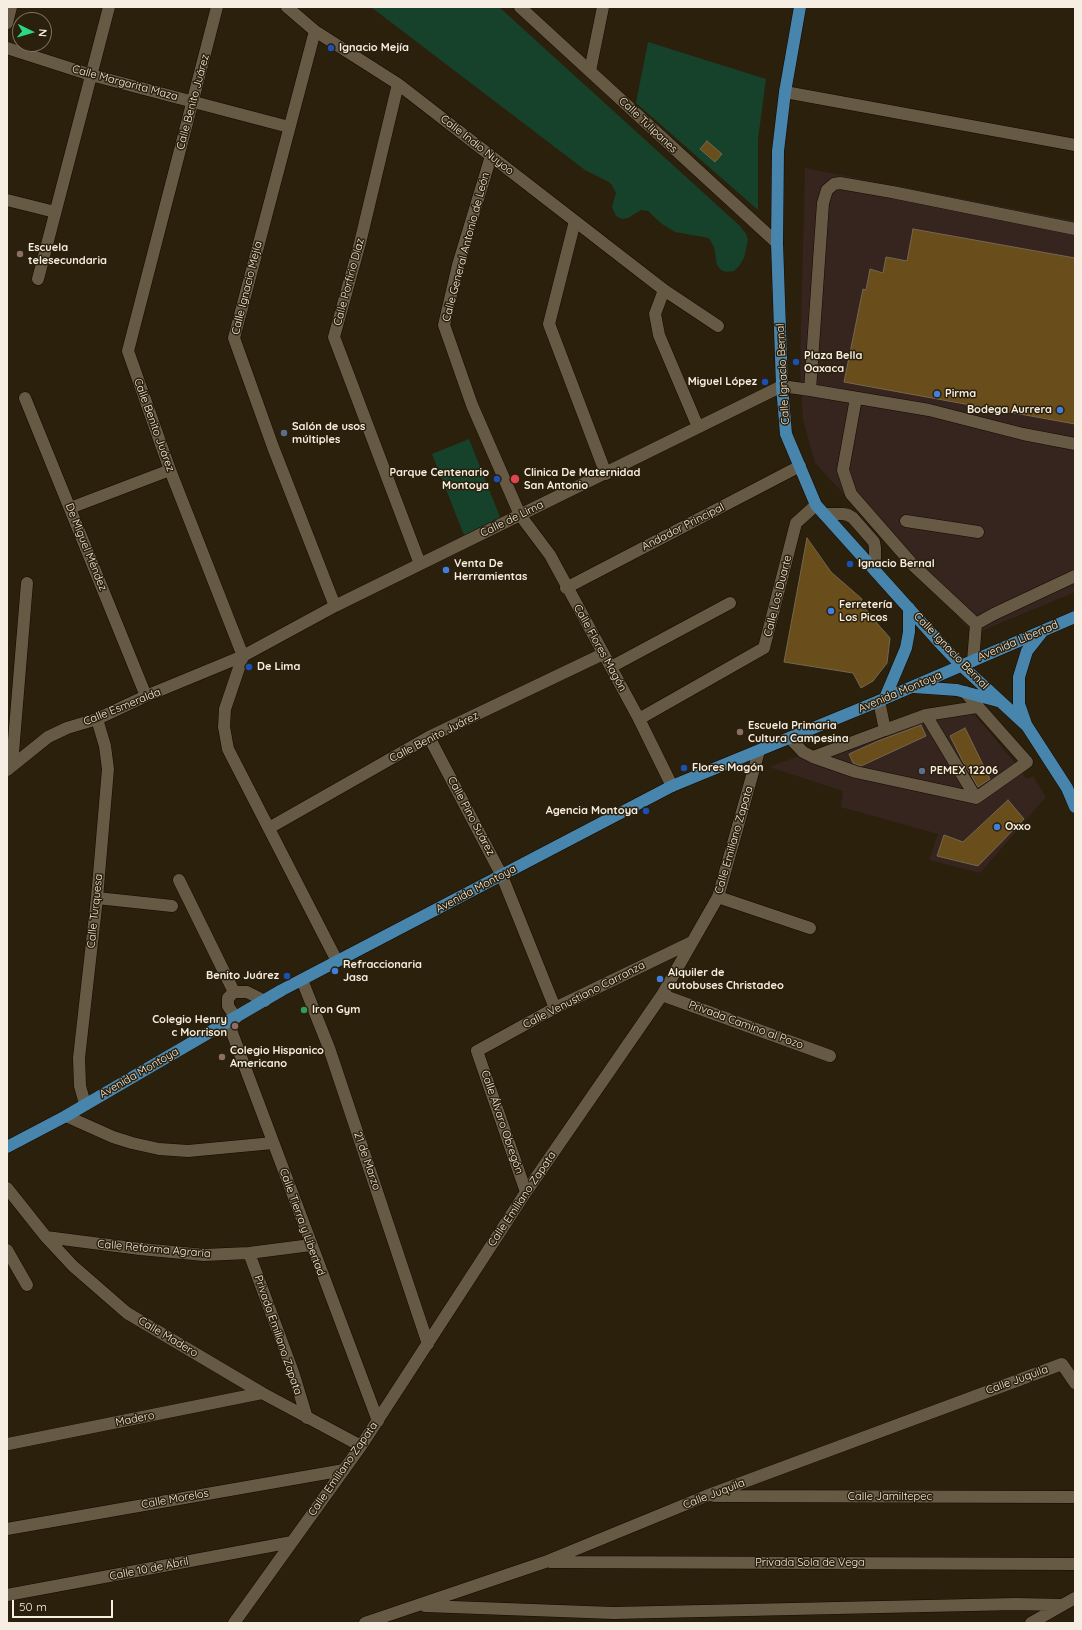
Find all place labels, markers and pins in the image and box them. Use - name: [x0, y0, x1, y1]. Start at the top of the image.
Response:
- place label: Ignacio Mejía: [339, 41, 409, 55]
- marker: Ignacio Mejía: [326, 43, 336, 53]
- place label: Escuela telesecundaria: [28, 241, 107, 267]
- marker: Escuela telesecundaria: [15, 249, 25, 259]
- place label: Plaza Bella Oaxaca: [804, 349, 862, 375]
- marker: Plaza Bella Oaxaca: [791, 357, 801, 367]
- place label: Miguel López: [688, 375, 757, 389]
- marker: Miguel López: [760, 377, 770, 387]
- place label: Pirma: [945, 387, 976, 401]
- marker: Pirma: [932, 389, 942, 399]
- place label: Bodega Aurrera: [967, 403, 1052, 417]
- marker: Bodega Aurrera: [1055, 405, 1065, 415]
- place label: Salón de usos múltiples: [292, 420, 365, 446]
- marker: Salón de usos múltiples: [279, 428, 289, 438]
- place label: Parque Centenario Montoya: [389, 466, 489, 492]
- place label: Clinica De Maternidad San Antonio: [524, 466, 640, 492]
- marker: Clinica De Maternidad San Antonio: [509, 473, 521, 485]
- marker: Parque Centenario Montoya: [492, 474, 502, 484]
- place label: Venta De Herramientas: [454, 557, 527, 583]
- place label: Ignacio Bernal: [858, 557, 935, 571]
- marker: Ignacio Bernal: [845, 559, 855, 569]
- marker: Venta De Herramientas: [441, 565, 451, 575]
- place label: Ferretería Los Picos: [839, 598, 893, 624]
- marker: Ferretería Los Picos: [826, 606, 836, 616]
- place label: De Lima: [257, 660, 300, 674]
- marker: De Lima: [244, 662, 254, 672]
- place label: Escuela Primaria Cultura Campesina: [748, 719, 849, 745]
- marker: Escuela Primaria Cultura Campesina: [735, 727, 745, 737]
- place label: Flores Magón: [692, 761, 764, 775]
- marker: Flores Magón: [679, 763, 689, 773]
- place label: PEMEX 12206: [930, 764, 998, 778]
- marker: PEMEX 12206: [917, 766, 927, 776]
- place label: Agencia Montoya: [546, 804, 638, 818]
- marker: Agencia Montoya: [641, 806, 651, 816]
- place label: Oxxo: [1005, 820, 1031, 834]
- marker: Oxxo: [992, 822, 1002, 832]
- place label: Refraccionaria Jasa: [343, 958, 422, 984]
- marker: Refraccionaria Jasa: [330, 966, 340, 976]
- place label: Alquiler de autobuses Christadeo: [668, 966, 784, 992]
- place label: Benito Juárez: [206, 969, 279, 983]
- marker: Benito Juárez: [282, 971, 292, 981]
- marker: Alquiler de autobuses Christadeo: [655, 974, 665, 984]
- place label: Iron Gym: [312, 1003, 360, 1017]
- marker: Iron Gym: [299, 1005, 309, 1015]
- place label: Colegio Henry c Morrison: [152, 1013, 227, 1039]
- marker: Colegio Henry c Morrison: [230, 1021, 240, 1031]
- place label: Colegio Hispanico Americano: [230, 1044, 324, 1070]
- marker: Colegio Hispanico Americano: [217, 1052, 227, 1062]

